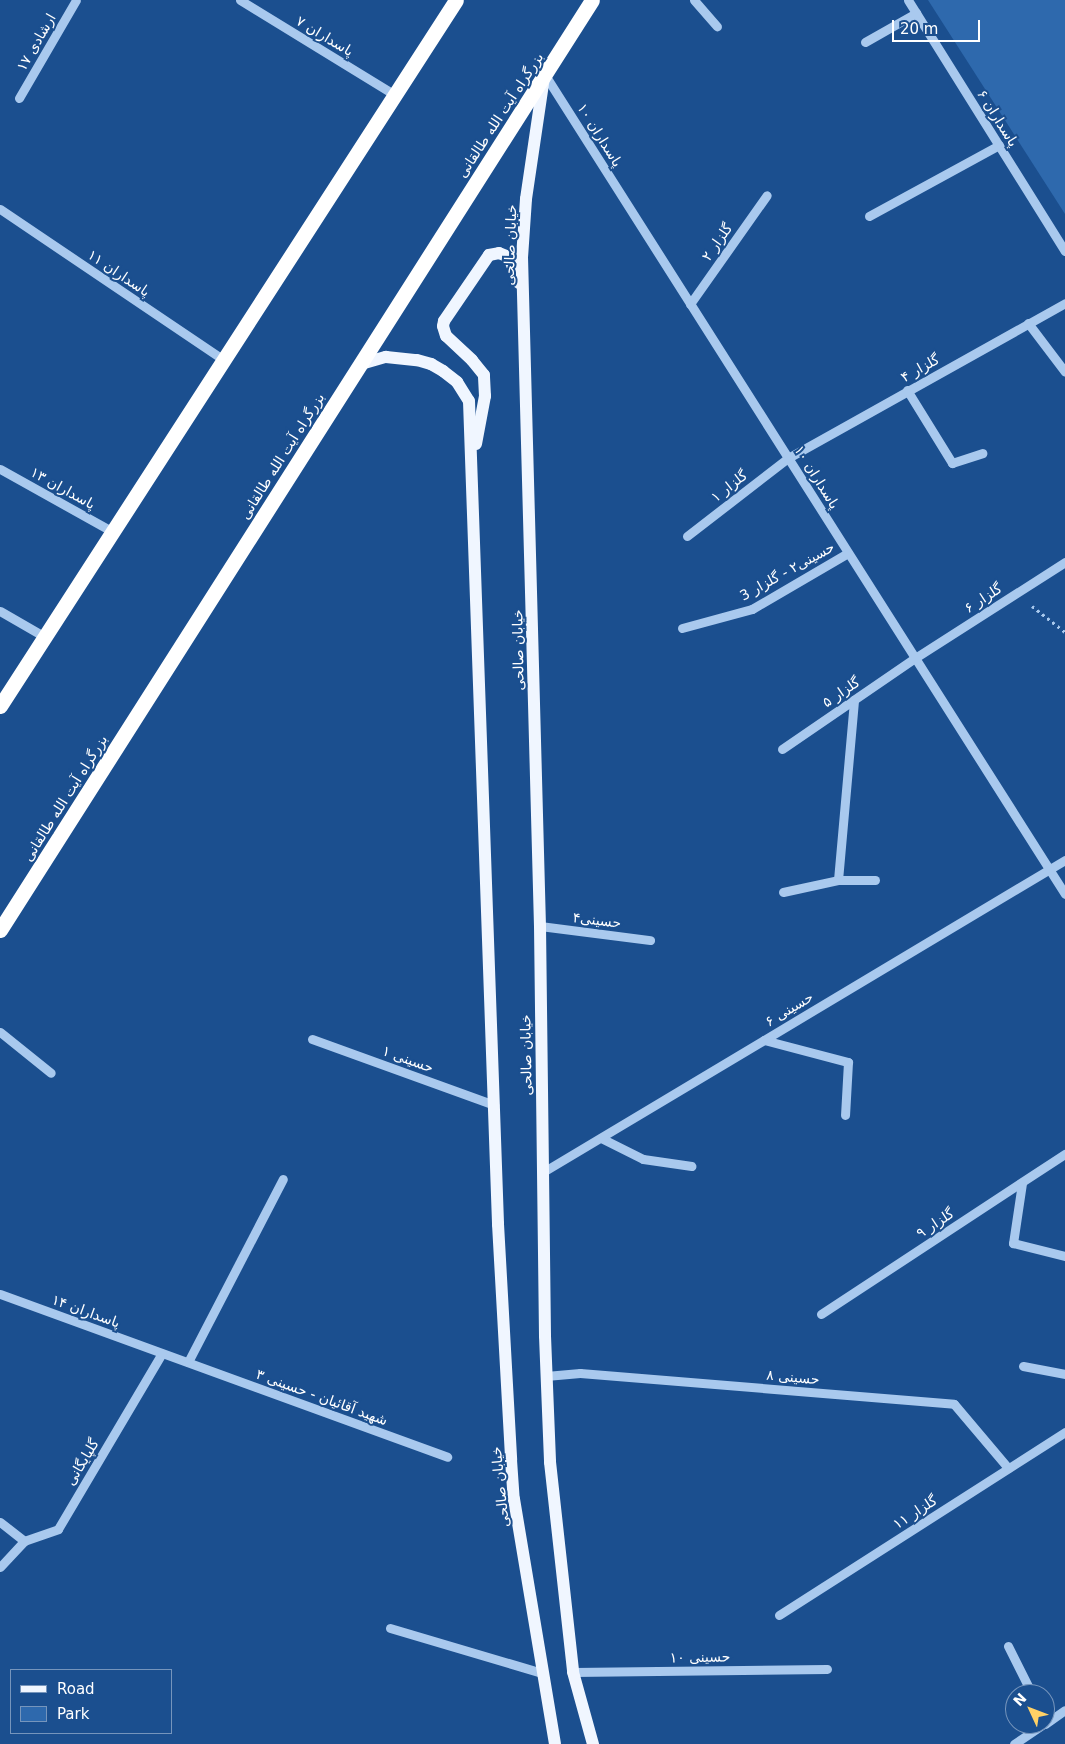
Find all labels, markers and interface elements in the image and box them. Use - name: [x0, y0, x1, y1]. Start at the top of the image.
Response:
- street label: ارشادی ۱۷: [13, 10, 59, 74]
- scale bar: [895, 10, 982, 42]
- street label: پاسداران ۷: [293, 12, 357, 60]
- text: 20 m: [900, 20, 938, 38]
- street label: بزرگراه آیت الله طالقانی: [453, 49, 547, 181]
- street label: پاسداران ۶: [974, 86, 1022, 150]
- street label: پاسداران ١٠: [574, 100, 626, 170]
- street label: خیابان صالحی: [500, 204, 520, 286]
- street label: گلزار ۲: [698, 220, 736, 264]
- street label: پاسداران ١١: [85, 246, 153, 300]
- street label: گلزار ۴: [898, 351, 942, 385]
- street label: بزرگراه آیت الله طالقانی: [236, 390, 328, 522]
- street label: پاسداران ١٠: [791, 442, 843, 512]
- street label: پاسداران ۱۳: [28, 463, 98, 513]
- street label: گلزار ۱: [707, 467, 751, 505]
- street label: حسینی۲ - گلزار 3: [737, 538, 837, 604]
- street label: گلزار ۶: [961, 580, 1005, 616]
- street label: خیابان صالحی: [509, 609, 527, 691]
- street label: گلزار ۵: [819, 673, 863, 711]
- street label: بزرگراه آیت الله طالقانی: [19, 732, 111, 864]
- street label: حسینی۴: [572, 909, 622, 931]
- street label: حسینی ۶: [762, 988, 816, 1030]
- street label: خیابان صالحی: [517, 1014, 535, 1096]
- street label: حسینی ۱: [380, 1042, 436, 1076]
- street label: گلزار ٩: [913, 1205, 957, 1241]
- street label: پاسداران ۱۴: [50, 1291, 122, 1331]
- street label: شهید آقائیان - حسینی ۳: [254, 1365, 390, 1429]
- street label: حسینی ۸: [766, 1366, 820, 1388]
- street label: گلپایگانی: [62, 1436, 102, 1488]
- street label: خيابان صالحی: [487, 1446, 513, 1528]
- street label: گلزار ١١: [890, 1492, 940, 1532]
- street label: حسینی ۱۰: [669, 1648, 731, 1666]
- legend: [10, 1669, 172, 1734]
- text: Road: [57, 1680, 95, 1698]
- north arrow: [1005, 1684, 1055, 1734]
- text: N: [1010, 1690, 1030, 1709]
- text: Park: [57, 1705, 89, 1723]

